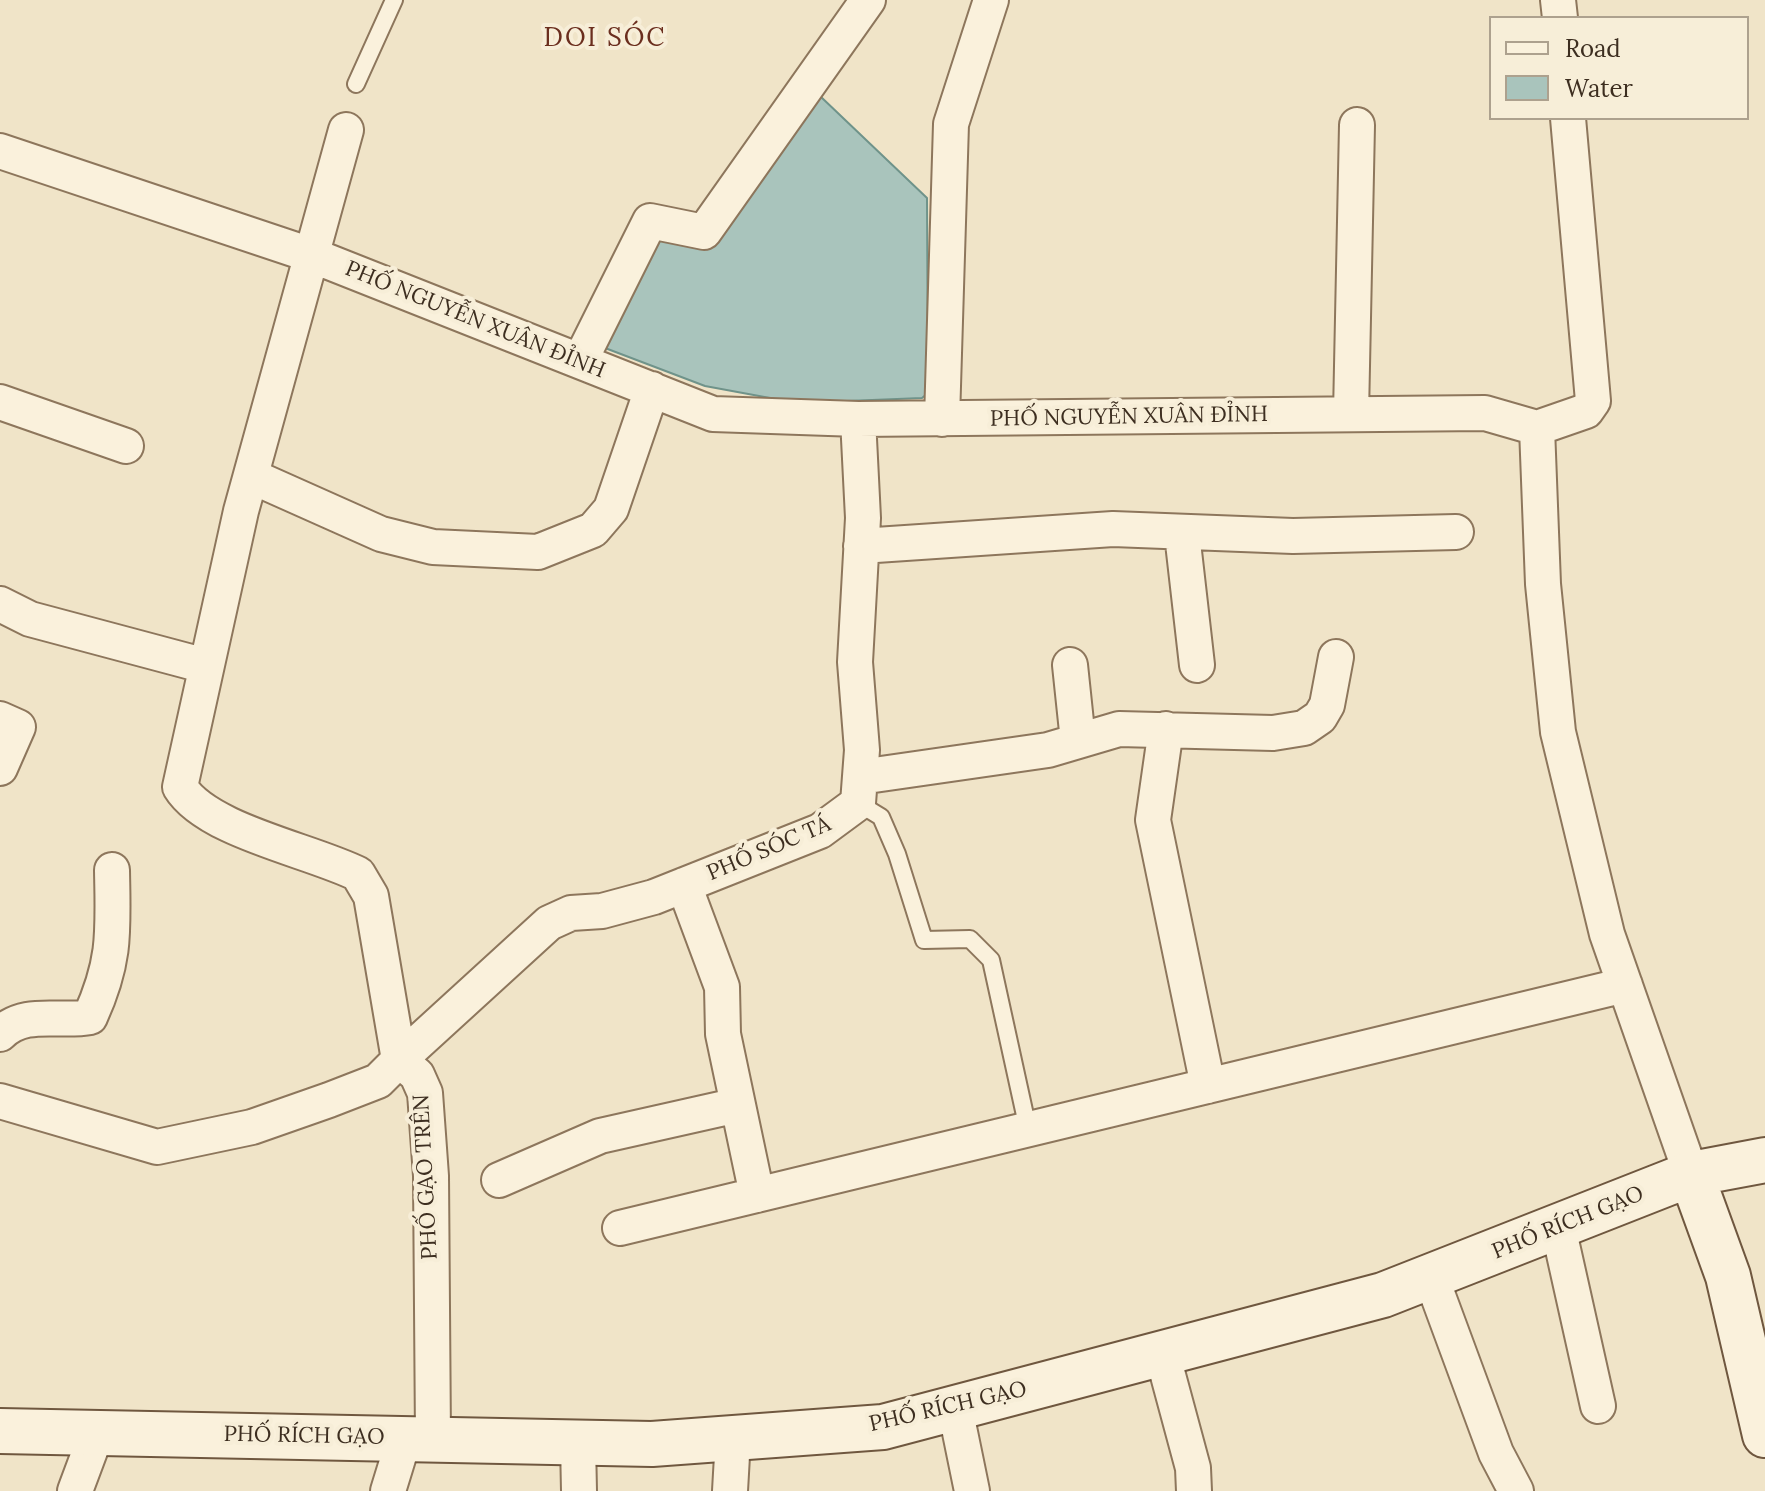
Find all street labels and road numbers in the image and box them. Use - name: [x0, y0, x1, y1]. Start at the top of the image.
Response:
- street label: PHỐ NGUYỄN XUÂN ĐỈNH: [341, 256, 609, 384]
- street label: PHỐ NGUYỄN XUÂN ĐỈNH: [990, 401, 1268, 433]
- street label: PHỐ SÓC TÁ: [703, 811, 835, 887]
- street label: PHỐ GẠO TRÊN: [408, 1094, 444, 1260]
- street label: PHỐ RÍCH GẠO: [1488, 1181, 1648, 1265]
- street label: PHỐ RÍCH GẠO: [867, 1376, 1029, 1438]
- street label: PHỐ RÍCH GẠO: [223, 1421, 385, 1451]

